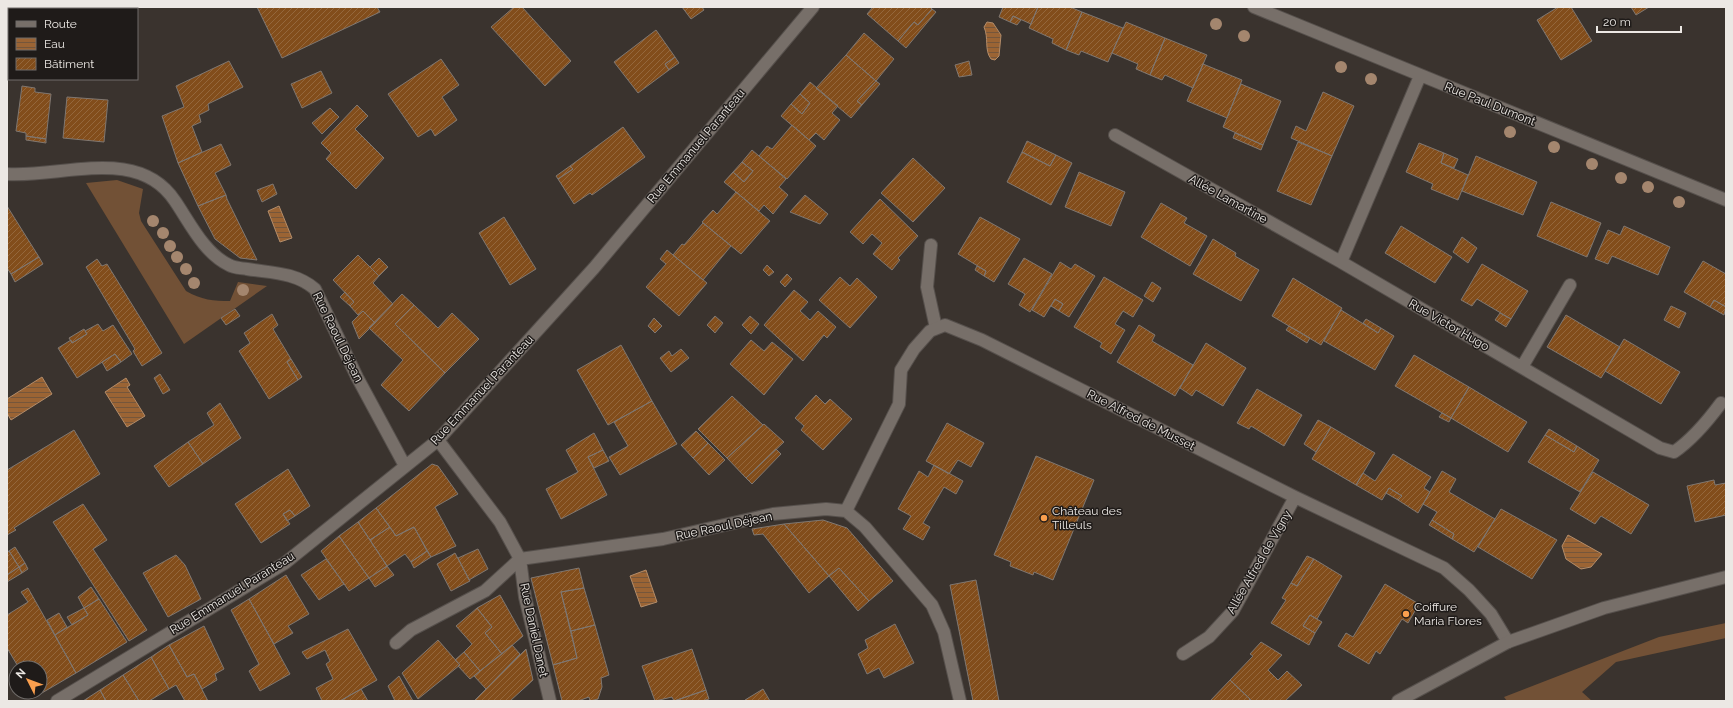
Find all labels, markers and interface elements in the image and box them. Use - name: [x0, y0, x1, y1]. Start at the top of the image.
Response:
- legend: [8, 8, 138, 80]
- scale bar: [1597, 8, 1681, 34]
- text: 20 m: [1603, 15, 1631, 29]
- text: Route: [44, 17, 77, 31]
- text: Eau: [44, 37, 65, 51]
- text: Bâtiment: [44, 57, 94, 71]
- street label: Rue Paul Dumont: [1442, 79, 1538, 129]
- street label: Rue Emmanuel Paranteau: [644, 86, 748, 206]
- street label: Allée Lamartine: [1186, 172, 1270, 226]
- street label: Rue Raoul Déjean: [310, 290, 366, 384]
- street label: Rue Victor Hugo: [1406, 296, 1492, 354]
- street label: Rue Emmanuel Paranteau: [428, 333, 536, 447]
- street label: Rue Alfred de Musset: [1085, 387, 1197, 453]
- place label: Château des Tilleuls: [1052, 504, 1122, 532]
- street label: Allée Alfred de Vigny: [1224, 507, 1295, 616]
- street label: Rue Raoul Déjean: [674, 509, 774, 543]
- marker: Château des Tilleuls: [1039, 513, 1049, 523]
- street label: Rue Emmanuel Paranteau: [167, 549, 297, 637]
- street label: Rue Daniel Danet: [517, 582, 551, 678]
- place label: Coiffure Maria Flores: [1414, 600, 1482, 628]
- marker: Coiffure Maria Flores: [1401, 609, 1411, 619]
- north arrow: [8, 660, 48, 700]
- text: N: [13, 666, 29, 681]

